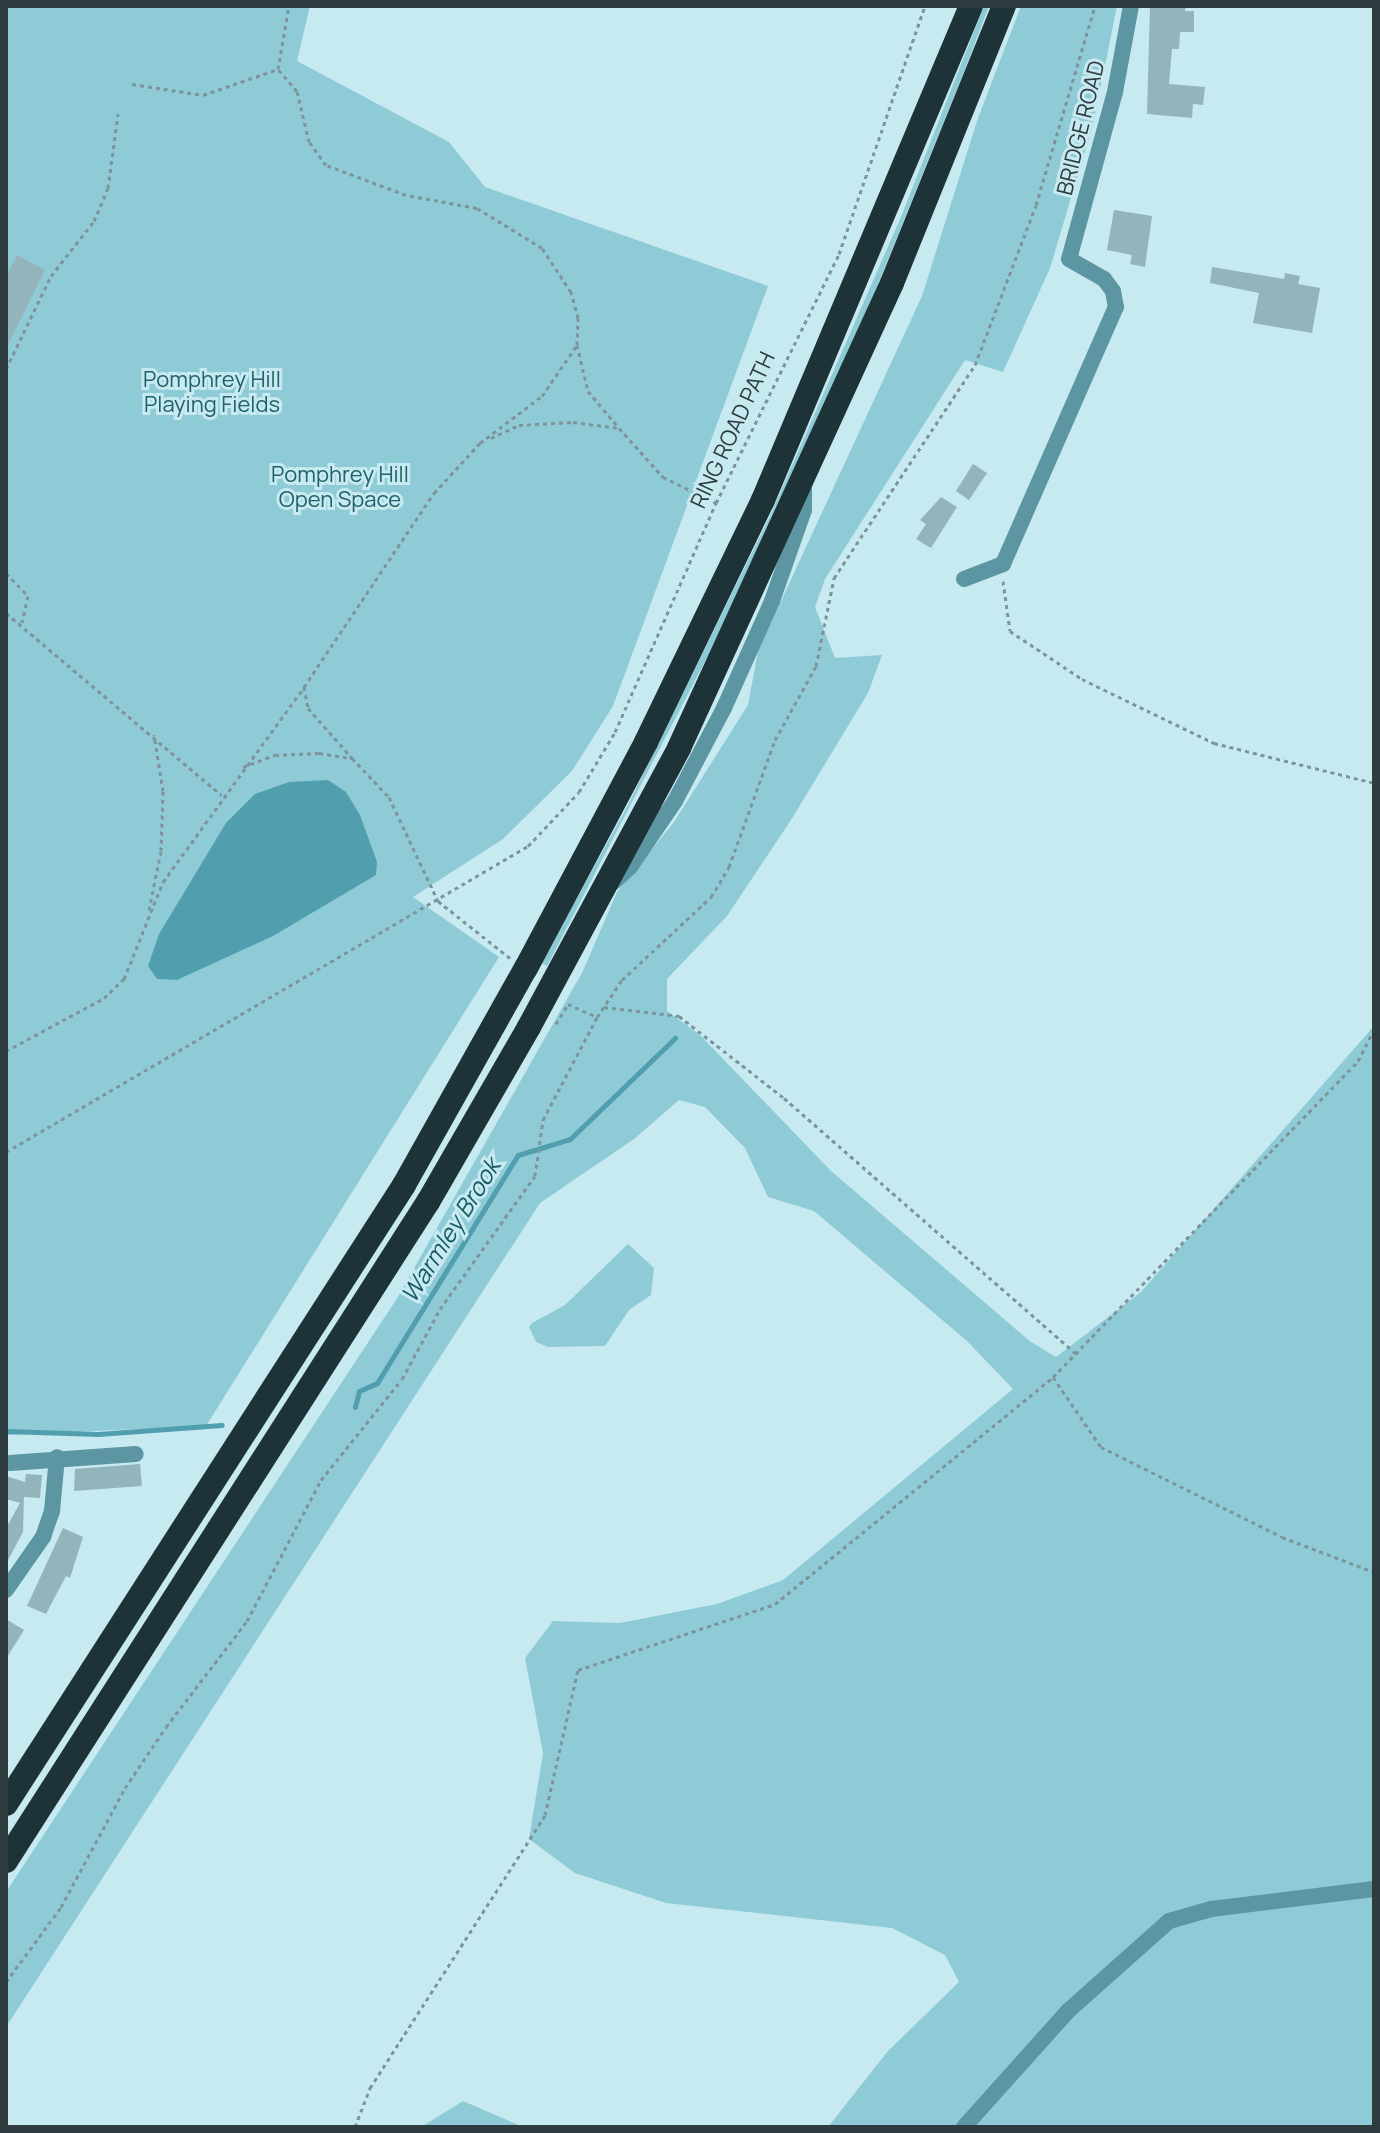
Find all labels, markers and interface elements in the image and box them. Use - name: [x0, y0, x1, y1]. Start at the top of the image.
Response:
- street label: BRIDGE ROAD: [1052, 58, 1110, 198]
- street label: RING ROAD PATH: [685, 348, 781, 512]
- park label: Pomphrey Hill Playing Fields: [143, 366, 281, 418]
- park label: Pomphrey Hill Open Space: [271, 461, 409, 512]
- water label: Warmley Brook: [394, 1153, 506, 1307]

